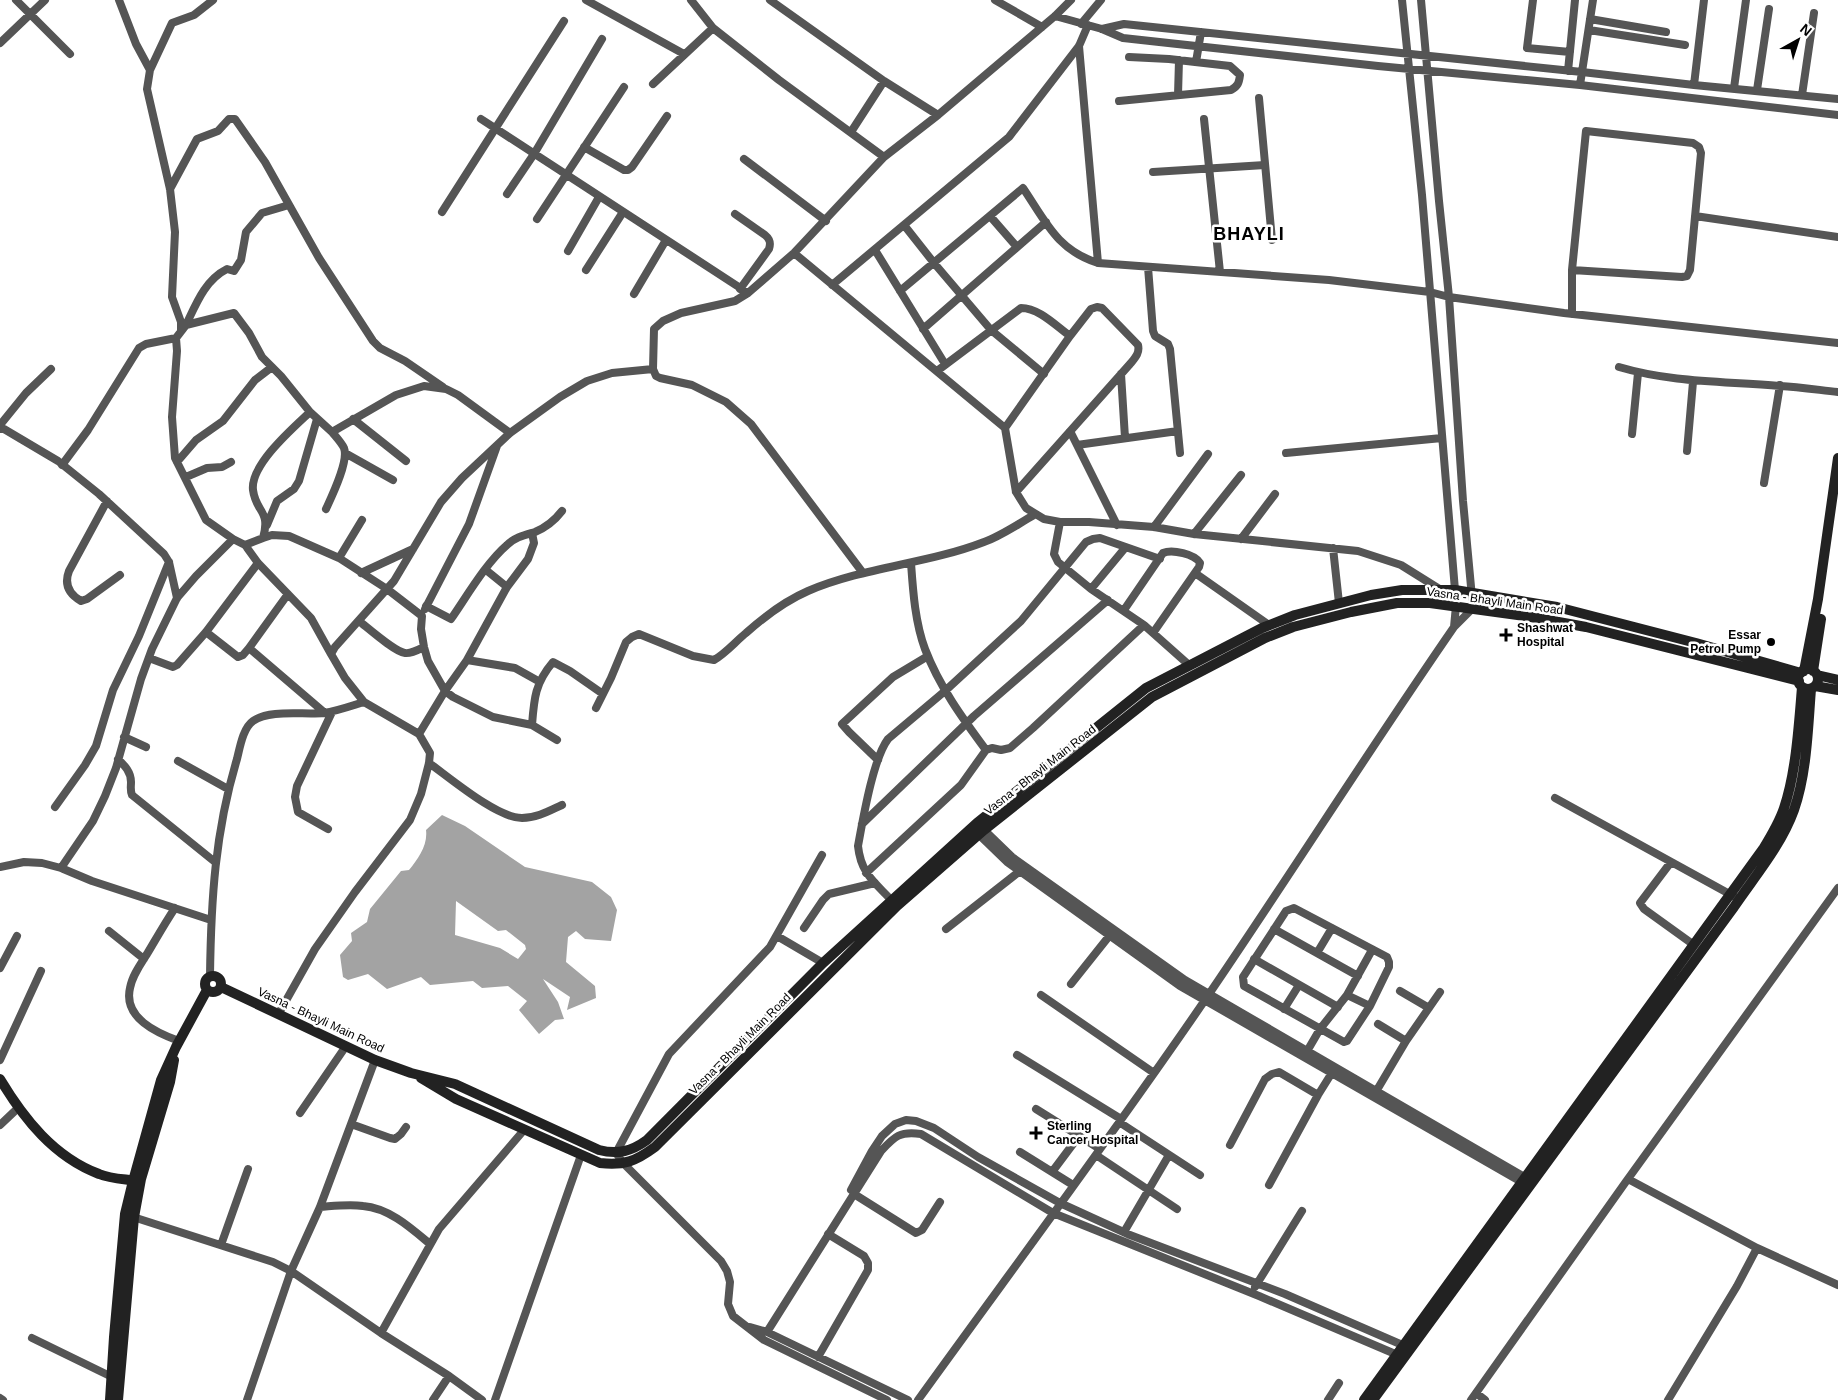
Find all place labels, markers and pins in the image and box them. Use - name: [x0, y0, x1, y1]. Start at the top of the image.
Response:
- place label: Shashwat Hospital: [1517, 621, 1573, 649]
- marker: Shashwat Hospital: [1499, 628, 1513, 642]
- place label: Essar Petrol Pump: [1690, 628, 1761, 656]
- marker: Essar Petrol Pump: [1765, 636, 1777, 648]
- place label: Sterling Cancer Hospital: [1047, 1119, 1138, 1147]
- marker: Sterling Cancer Hospital: [1029, 1126, 1043, 1140]

